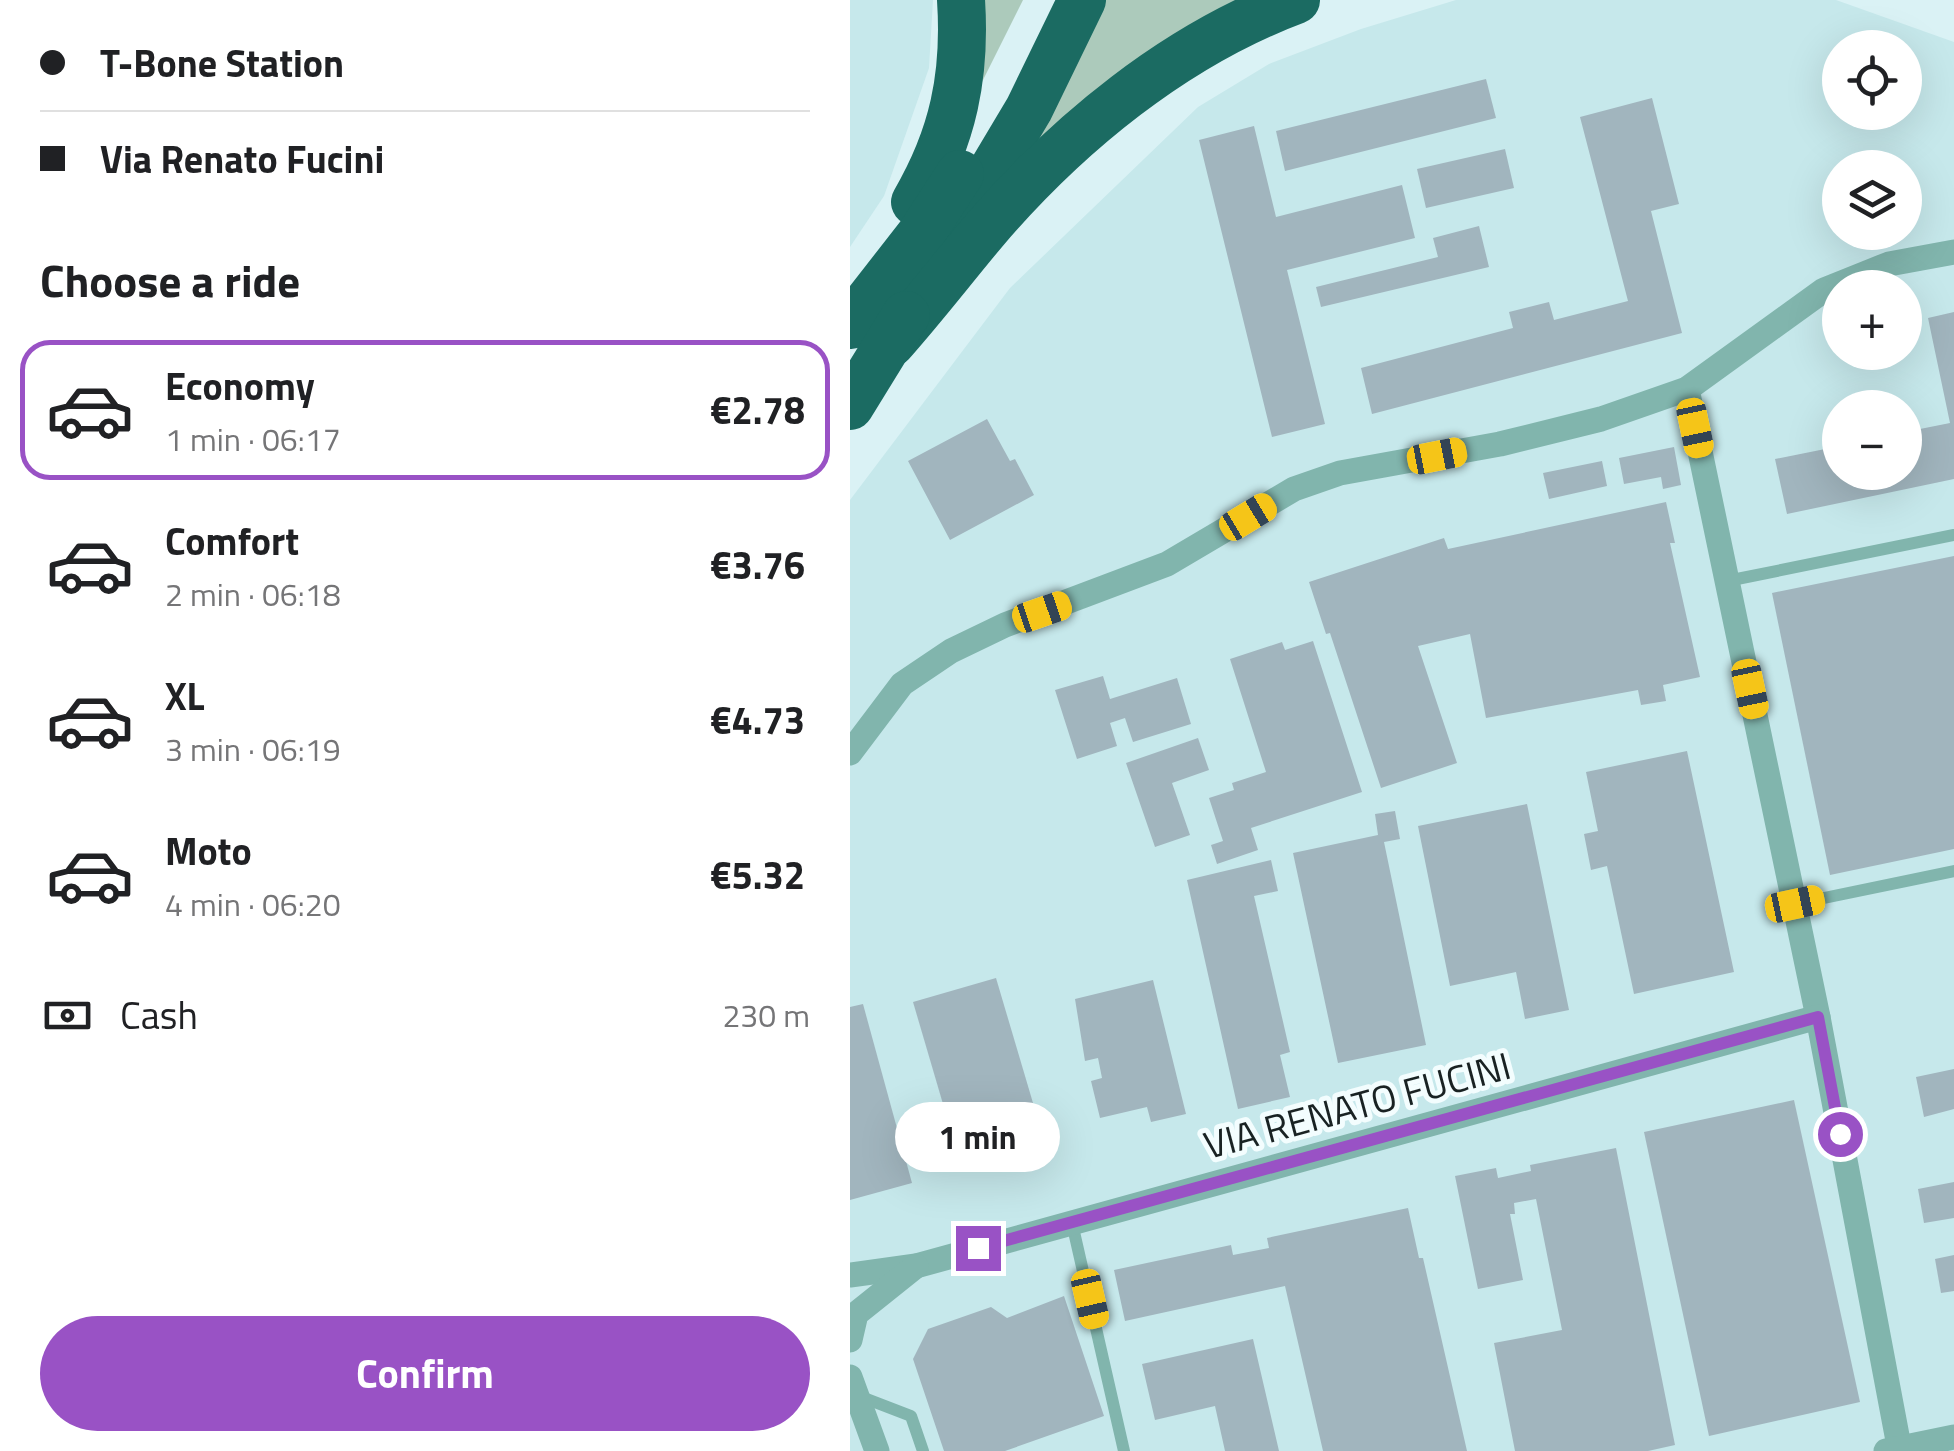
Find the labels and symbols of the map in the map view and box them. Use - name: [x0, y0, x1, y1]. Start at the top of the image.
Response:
- car: [1674, 396, 1716, 460]
- car: [1405, 436, 1469, 476]
- car: [1215, 489, 1281, 545]
- car: [1009, 588, 1075, 636]
- car: [1729, 657, 1771, 721]
- car: [1763, 883, 1827, 925]
- street label: VIA RENATO FUCINI: [1197, 1036, 1517, 1174]
- callout: 1 min: [896, 1103, 1060, 1173]
- route start: [1818, 1112, 1863, 1157]
- route end: [956, 1226, 1001, 1271]
- car: [1069, 1266, 1111, 1332]

